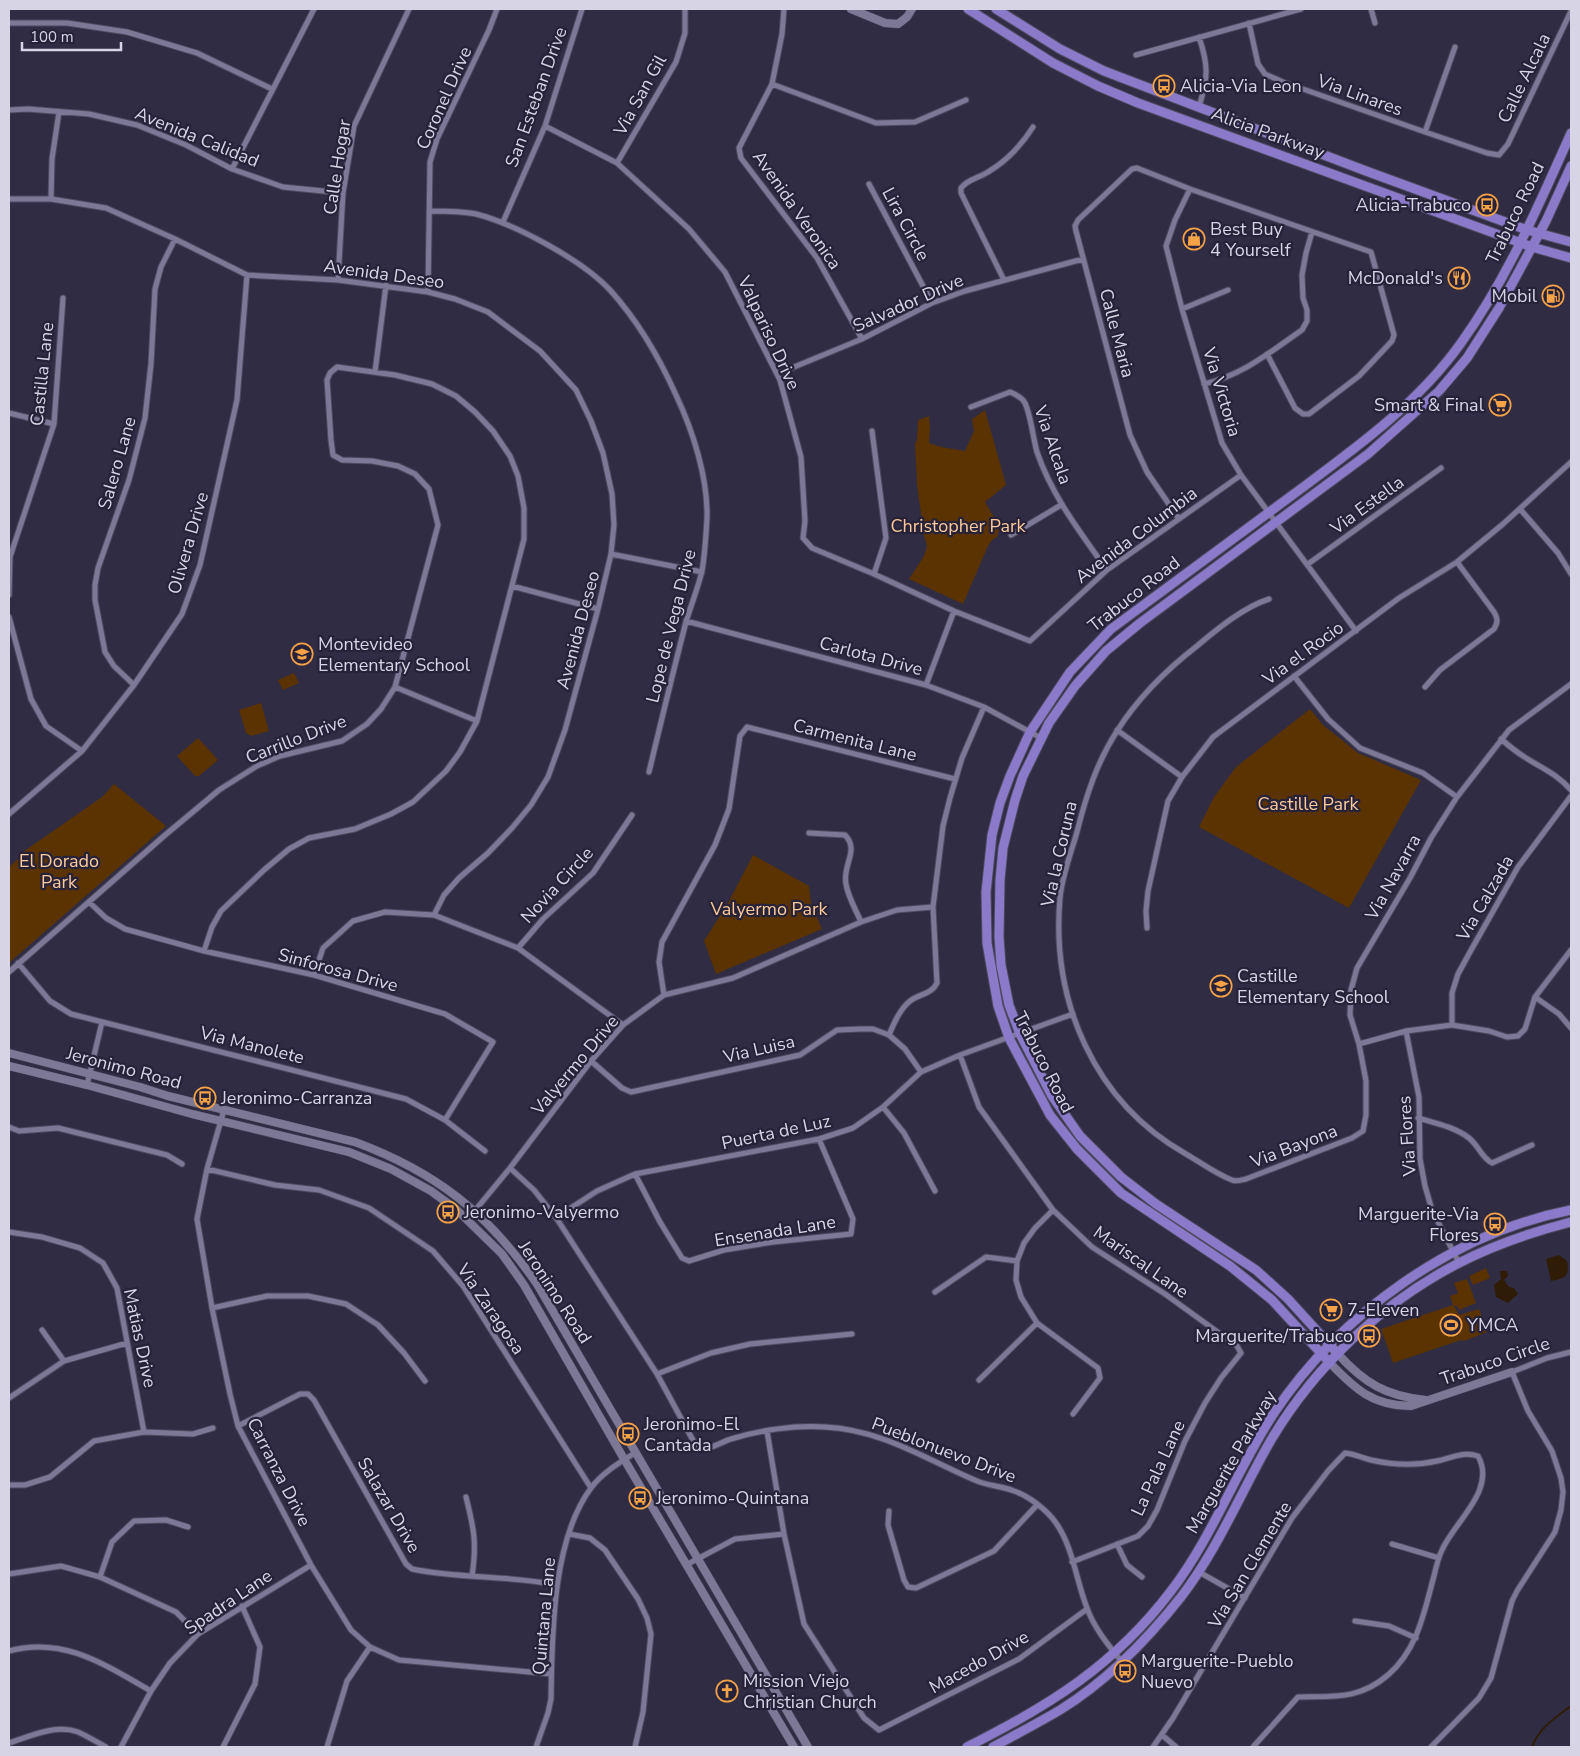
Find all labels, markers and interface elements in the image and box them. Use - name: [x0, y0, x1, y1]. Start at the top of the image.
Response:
- scale bar: [22, 20, 121, 52]
- street label: San Esteban Drive: [499, 23, 573, 171]
- text: 100 m: [30, 27, 74, 47]
- street label: Calle Alcala: [1492, 29, 1556, 127]
- street label: Coronel Drive: [411, 43, 477, 153]
- street label: Via San Gil: [607, 50, 672, 141]
- street label: Via Linares: [1313, 68, 1406, 122]
- bus stop icon: Alicia-Via Leon: [1152, 74, 1176, 98]
- place label: Alicia-Via Leon: [1180, 74, 1302, 98]
- street label: Avenida Calidad: [131, 101, 263, 173]
- street label: Alicia Parkway: [1208, 101, 1329, 165]
- street label: Calle Hogar: [318, 117, 356, 216]
- street label: Avenida Veronica: [747, 146, 847, 274]
- street label: Trabuco Road: [1480, 158, 1550, 268]
- street label: Lira Circle: [877, 183, 935, 265]
- place label: Alicia-Trabuco: [1355, 193, 1471, 217]
- bus stop icon: Alicia-Trabuco: [1475, 193, 1499, 217]
- place label: Best Buy 4 Yourself: [1210, 217, 1292, 262]
- shop icon: Best Buy 4 Yourself: [1182, 227, 1206, 251]
- street label: Avenida Deseo: [322, 254, 446, 294]
- place label: McDonald's: [1348, 266, 1443, 290]
- restaurant icon: McDonald's: [1447, 266, 1471, 290]
- street label: Salvador Drive: [849, 268, 967, 338]
- street label: Valpariso Drive: [732, 271, 806, 394]
- place label: Mobil: [1492, 284, 1538, 308]
- fuel station icon: Mobil: [1541, 284, 1565, 308]
- street label: Calle Maria: [1094, 286, 1140, 380]
- street label: Castilla Lane: [25, 321, 59, 427]
- street label: Via Victoria: [1197, 344, 1247, 440]
- place label: Smart & Final: [1374, 393, 1485, 417]
- supermarket icon: Smart & Final: [1488, 393, 1512, 417]
- street label: Via Alcala: [1028, 401, 1078, 488]
- street label: Salero Lane: [92, 414, 142, 512]
- street label: Via Estella: [1324, 470, 1409, 540]
- street label: Avenida Columbia: [1070, 481, 1202, 589]
- street label: Olivera Drive: [162, 489, 214, 597]
- park label: Christopher Park: [890, 514, 1027, 538]
- street label: Lope de Vega Drive: [640, 547, 702, 705]
- street label: Trabuco Road: [1083, 550, 1185, 638]
- street label: Avenida Deseo: [551, 568, 605, 692]
- street label: Via el Rocio: [1257, 615, 1348, 691]
- street label: Carlota Drive: [817, 631, 925, 681]
- place label: Montevideo Elementary School: [318, 632, 471, 677]
- school or university icon: Montevideo Elementary School: [290, 642, 314, 666]
- street label: Carrillo Drive: [242, 709, 350, 769]
- street label: Carmenita Lane: [791, 713, 919, 767]
- park label: Castille Park: [1257, 792, 1360, 816]
- street label: Via la Coruna: [1035, 799, 1083, 910]
- street label: Via Navarra: [1359, 830, 1426, 925]
- street label: Novia Circle: [515, 841, 599, 929]
- park label: El Dorado Park: [19, 849, 99, 894]
- street label: Via Calzada: [1450, 851, 1519, 946]
- park label: Valyermo Park: [709, 897, 829, 921]
- street label: Sinforosa Drive: [275, 942, 401, 998]
- place label: Castille Elementary School: [1237, 964, 1390, 1009]
- school or university icon: Castille Elementary School: [1209, 974, 1233, 998]
- street label: Trabuco Road: [1008, 1007, 1080, 1117]
- street label: Valyermo Drive: [525, 1010, 624, 1121]
- street label: Via Manolete: [196, 1020, 307, 1070]
- street label: Via Luisa: [720, 1029, 797, 1069]
- street label: Jeronimo Road: [63, 1041, 184, 1095]
- bus stop icon: Jeronimo-Carranza: [193, 1086, 217, 1110]
- place label: Jeronimo-Carranza: [220, 1086, 372, 1110]
- street label: Via Flores: [1392, 1095, 1422, 1178]
- street label: Puerta de Luz: [719, 1109, 833, 1155]
- street label: Via Bayona: [1246, 1118, 1341, 1174]
- bus stop icon: Jeronimo-Valyermo: [436, 1200, 460, 1224]
- place label: Jeronimo-Valyermo: [463, 1200, 619, 1224]
- place label: Marguerite-Via Flores: [1358, 1202, 1479, 1247]
- street label: Ensenada Lane: [713, 1210, 837, 1252]
- bus stop icon: Marguerite-Via Flores: [1483, 1212, 1507, 1236]
- street label: Mariscal Lane: [1089, 1220, 1193, 1304]
- street label: Jeronimo Road: [512, 1235, 597, 1348]
- street label: Via Zaragosa: [451, 1258, 530, 1359]
- street label: Matias Drive: [118, 1286, 162, 1390]
- supermarket icon: 7-Eleven: [1319, 1298, 1343, 1322]
- place label: 7-Eleven: [1347, 1298, 1420, 1322]
- sports icon: YMCA: [1439, 1313, 1463, 1337]
- place label: YMCA: [1466, 1313, 1518, 1337]
- place label: Marguerite/Trabuco: [1195, 1324, 1353, 1348]
- bus stop icon: Marguerite/Trabuco: [1357, 1324, 1381, 1348]
- street label: Trabuco Circle: [1437, 1331, 1553, 1391]
- street label: Marguerite Parkway: [1180, 1385, 1282, 1538]
- street label: Pueblonuevo Drive: [868, 1411, 1020, 1489]
- place label: Jeronimo-El Cantada: [643, 1412, 740, 1457]
- street label: Carranza Drive: [241, 1414, 317, 1530]
- street label: La Pala Lane: [1125, 1416, 1191, 1520]
- bus stop icon: Jeronimo-El Cantada: [616, 1422, 640, 1446]
- street label: Salazar Drive: [352, 1453, 426, 1557]
- bus stop icon: Jeronimo-Quintana: [628, 1486, 652, 1510]
- place label: Jeronimo-Quintana: [655, 1486, 809, 1510]
- street label: Via San Clemente: [1202, 1497, 1297, 1634]
- street label: Quintana Lane: [527, 1556, 561, 1676]
- street label: Spadra Lane: [179, 1564, 277, 1640]
- street label: Macedo Drive: [925, 1625, 1033, 1699]
- place label: Marguerite-Pueblo Nuevo: [1141, 1649, 1293, 1694]
- bus stop icon: Marguerite-Pueblo Nuevo: [1113, 1659, 1137, 1683]
- place label: Mission Viejo Christian Church: [743, 1669, 877, 1714]
- church icon: Mission Viejo Christian Church: [715, 1679, 739, 1703]

